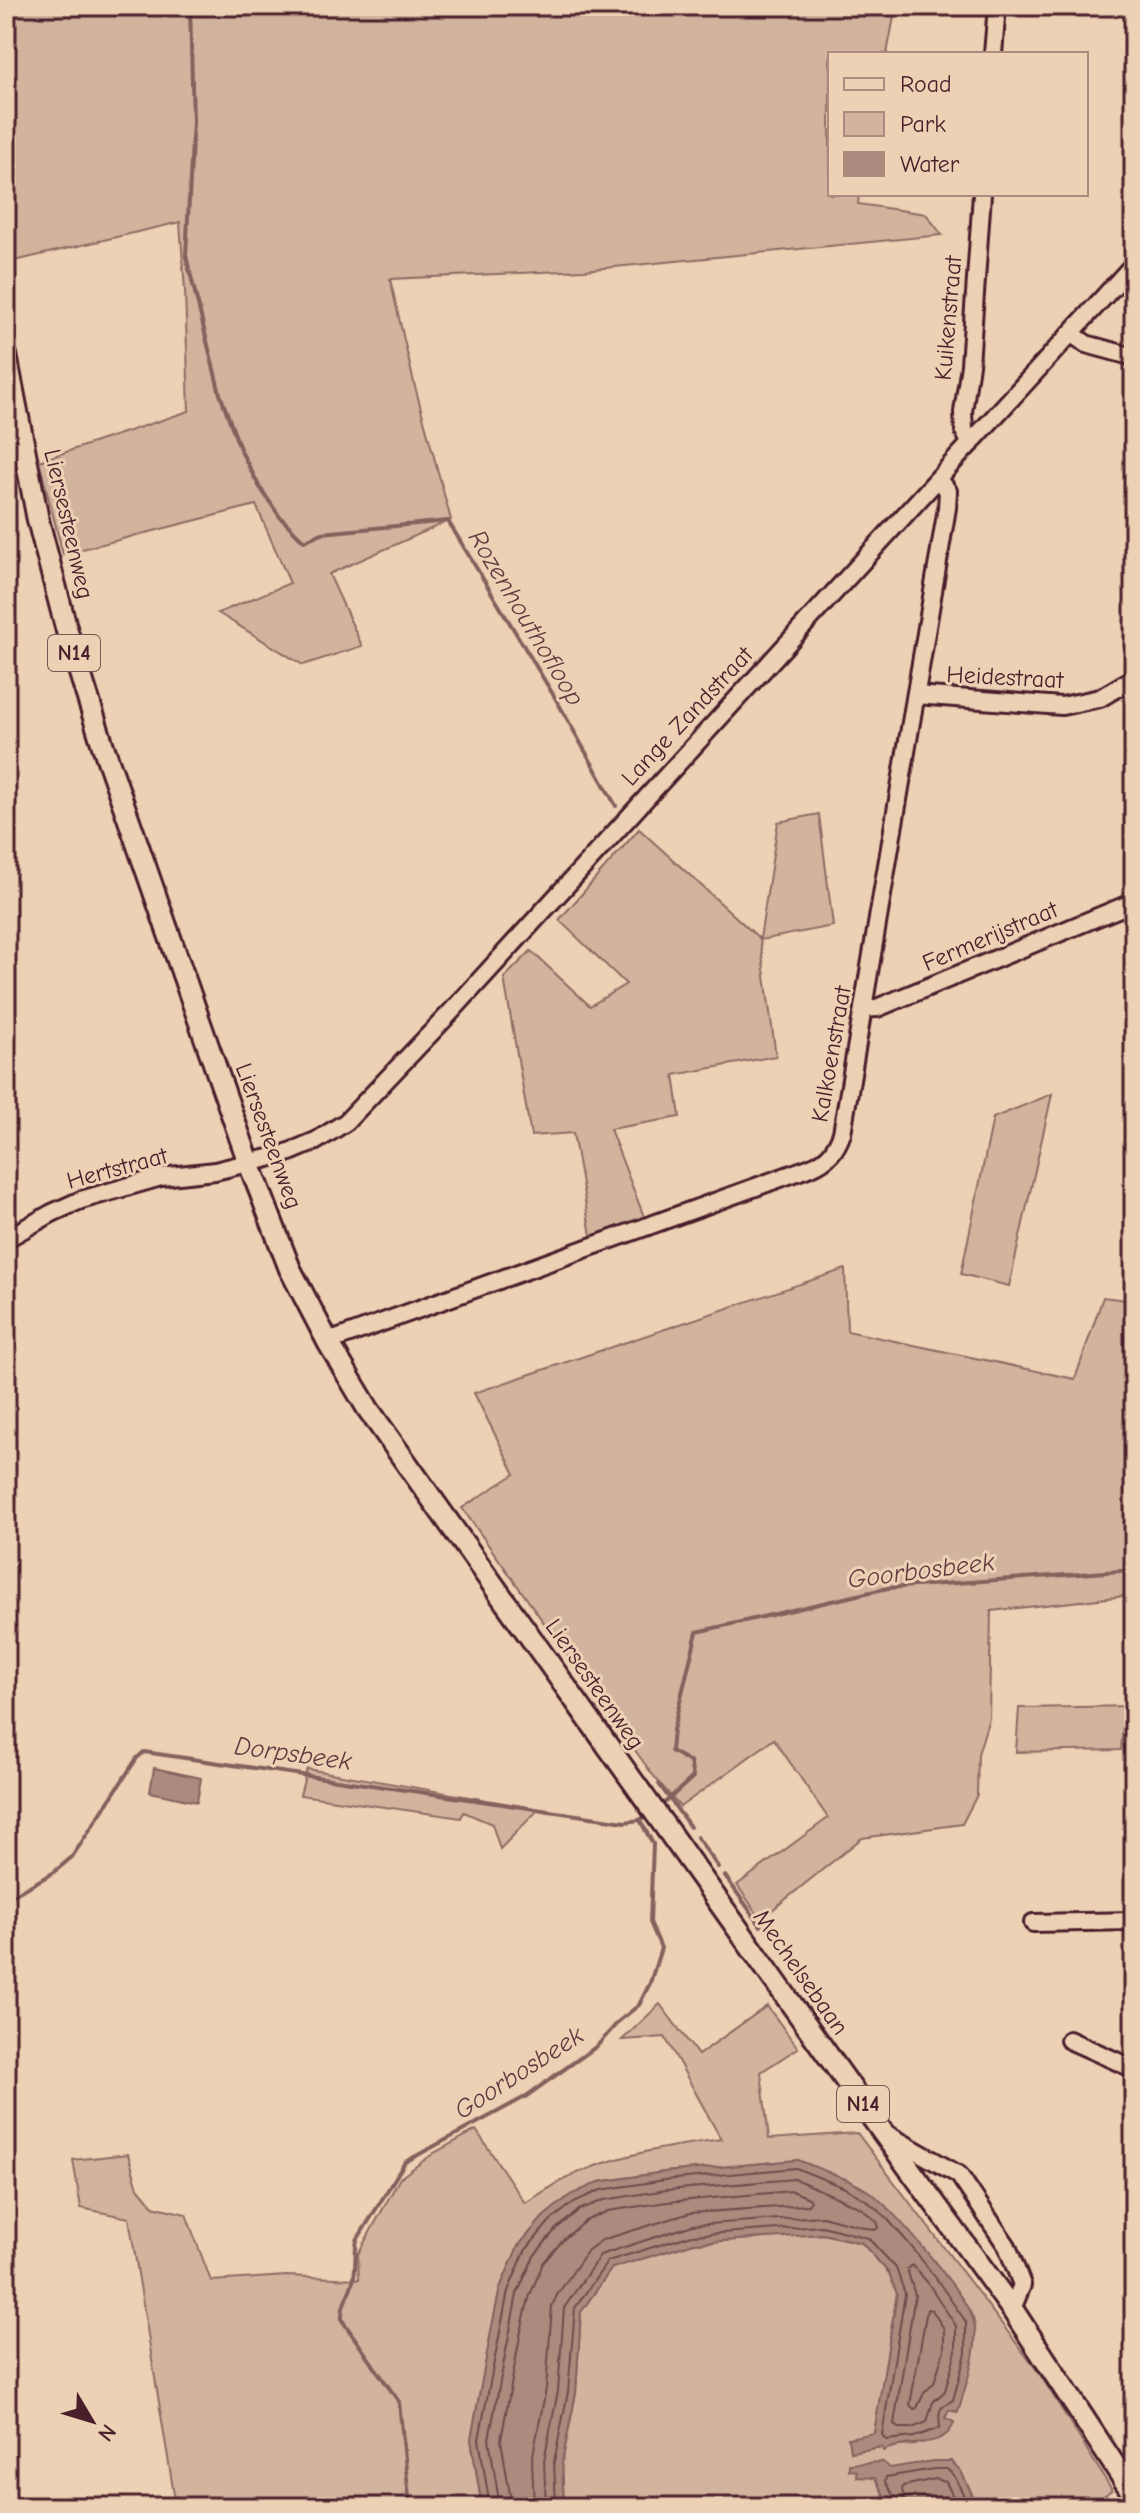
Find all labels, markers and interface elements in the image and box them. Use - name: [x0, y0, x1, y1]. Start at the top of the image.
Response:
- legend: [828, 52, 1088, 196]
- text: Road: [900, 70, 952, 98]
- text: Park: [900, 110, 946, 138]
- text: Water: [900, 150, 960, 178]
- street label: Kuikenstraat: [929, 253, 967, 382]
- street label: Liersesteenweg: [38, 446, 100, 602]
- water label: Rozenhouthofloop: [462, 525, 590, 711]
- road number: N14: [48, 635, 100, 671]
- street label: Lange Zandstraat: [615, 640, 759, 791]
- street label: Heidestraat: [946, 660, 1065, 694]
- street label: Fermerijstraat: [918, 895, 1063, 977]
- street label: Kalkoenstraat: [805, 983, 857, 1124]
- street label: Liersesteenweg: [230, 1059, 308, 1213]
- street label: Hertstraat: [63, 1141, 172, 1195]
- water label: Goorbosbeek: [846, 1547, 996, 1595]
- street label: Liersesteenweg: [540, 1613, 650, 1755]
- water label: Dorpsbeek: [233, 1731, 354, 1777]
- street label: Mechelsebaan: [747, 1904, 855, 2040]
- water label: Goorbosbeek: [449, 2020, 589, 2126]
- road number: N14: [837, 2086, 889, 2122]
- north arrow: [52, 2381, 132, 2461]
- text: N: [92, 2419, 122, 2446]

